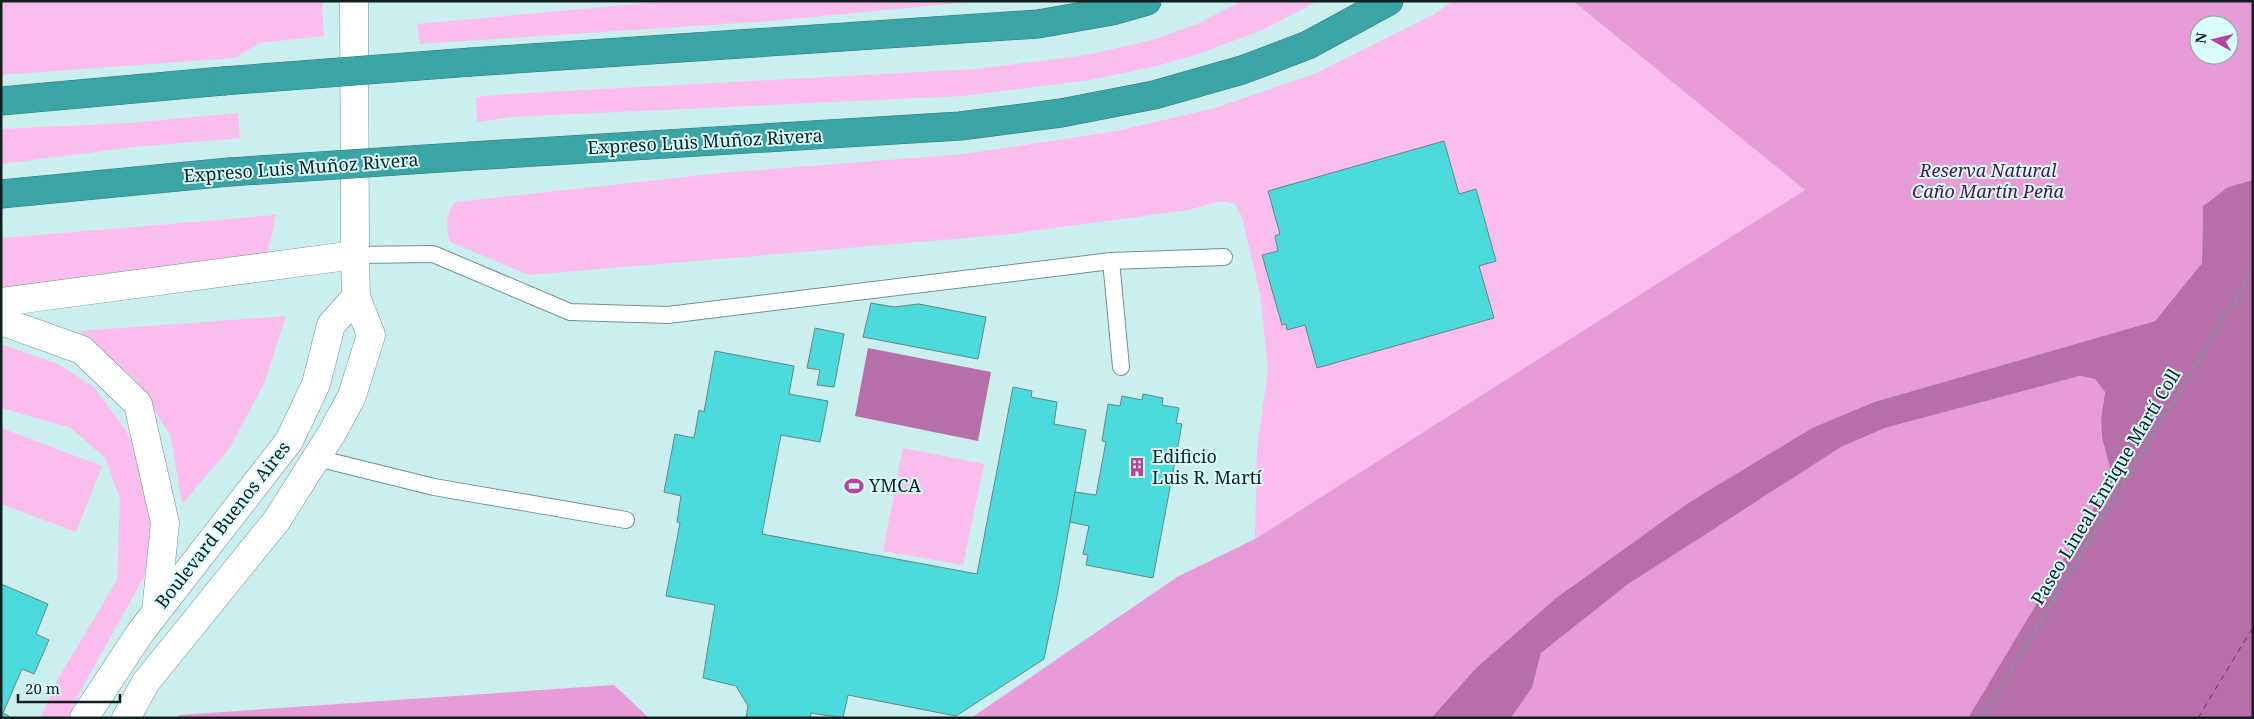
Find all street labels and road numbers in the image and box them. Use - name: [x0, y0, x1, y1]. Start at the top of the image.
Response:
- street label: Expreso Luis Muñoz Rivera: [587, 123, 823, 159]
- street label: Expreso Luis Muñoz Rivera: [183, 147, 419, 187]
- street label: Paseo Lineal Enrique Martí Coll: [2025, 364, 2185, 609]
- street label: Boulevard Buenos Aires: [149, 436, 295, 613]

